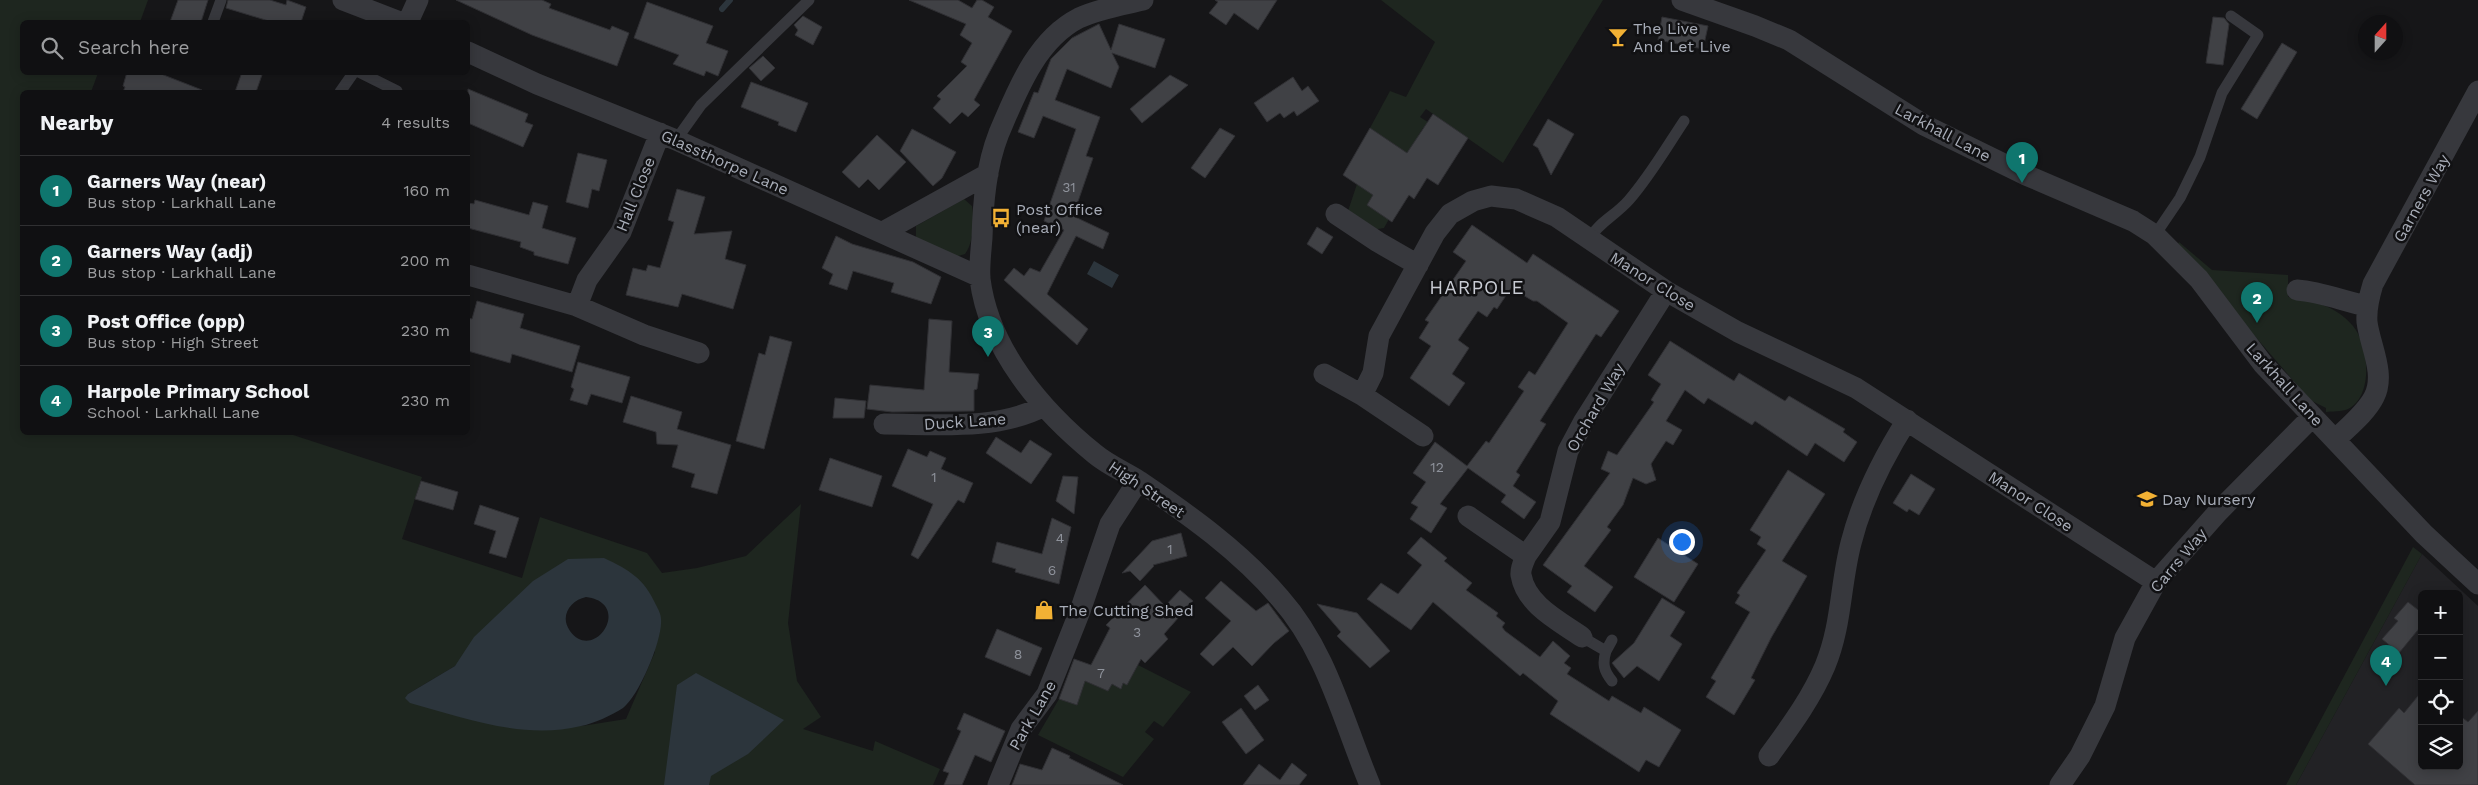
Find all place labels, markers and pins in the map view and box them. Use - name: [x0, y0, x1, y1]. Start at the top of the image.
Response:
- place label: The Live And Let Live: [1633, 19, 1731, 56]
- bar icon: The Live And Let Live: [1607, 26, 1629, 48]
- pin: 1: [2006, 142, 2038, 183]
- place label: Post Office (near): [1016, 200, 1103, 237]
- bus stop icon: Post Office (near): [990, 207, 1012, 229]
- pin: 2: [2241, 282, 2273, 323]
- pin: 3: [972, 316, 1004, 357]
- school or university icon: Day Nursery: [2136, 488, 2158, 510]
- place label: Day Nursery: [2162, 490, 2256, 509]
- shop icon: The Cutting Shed: [1033, 599, 1055, 621]
- place label: The Cutting Shed: [1059, 601, 1194, 620]
- pin: 4: [2370, 645, 2402, 686]

